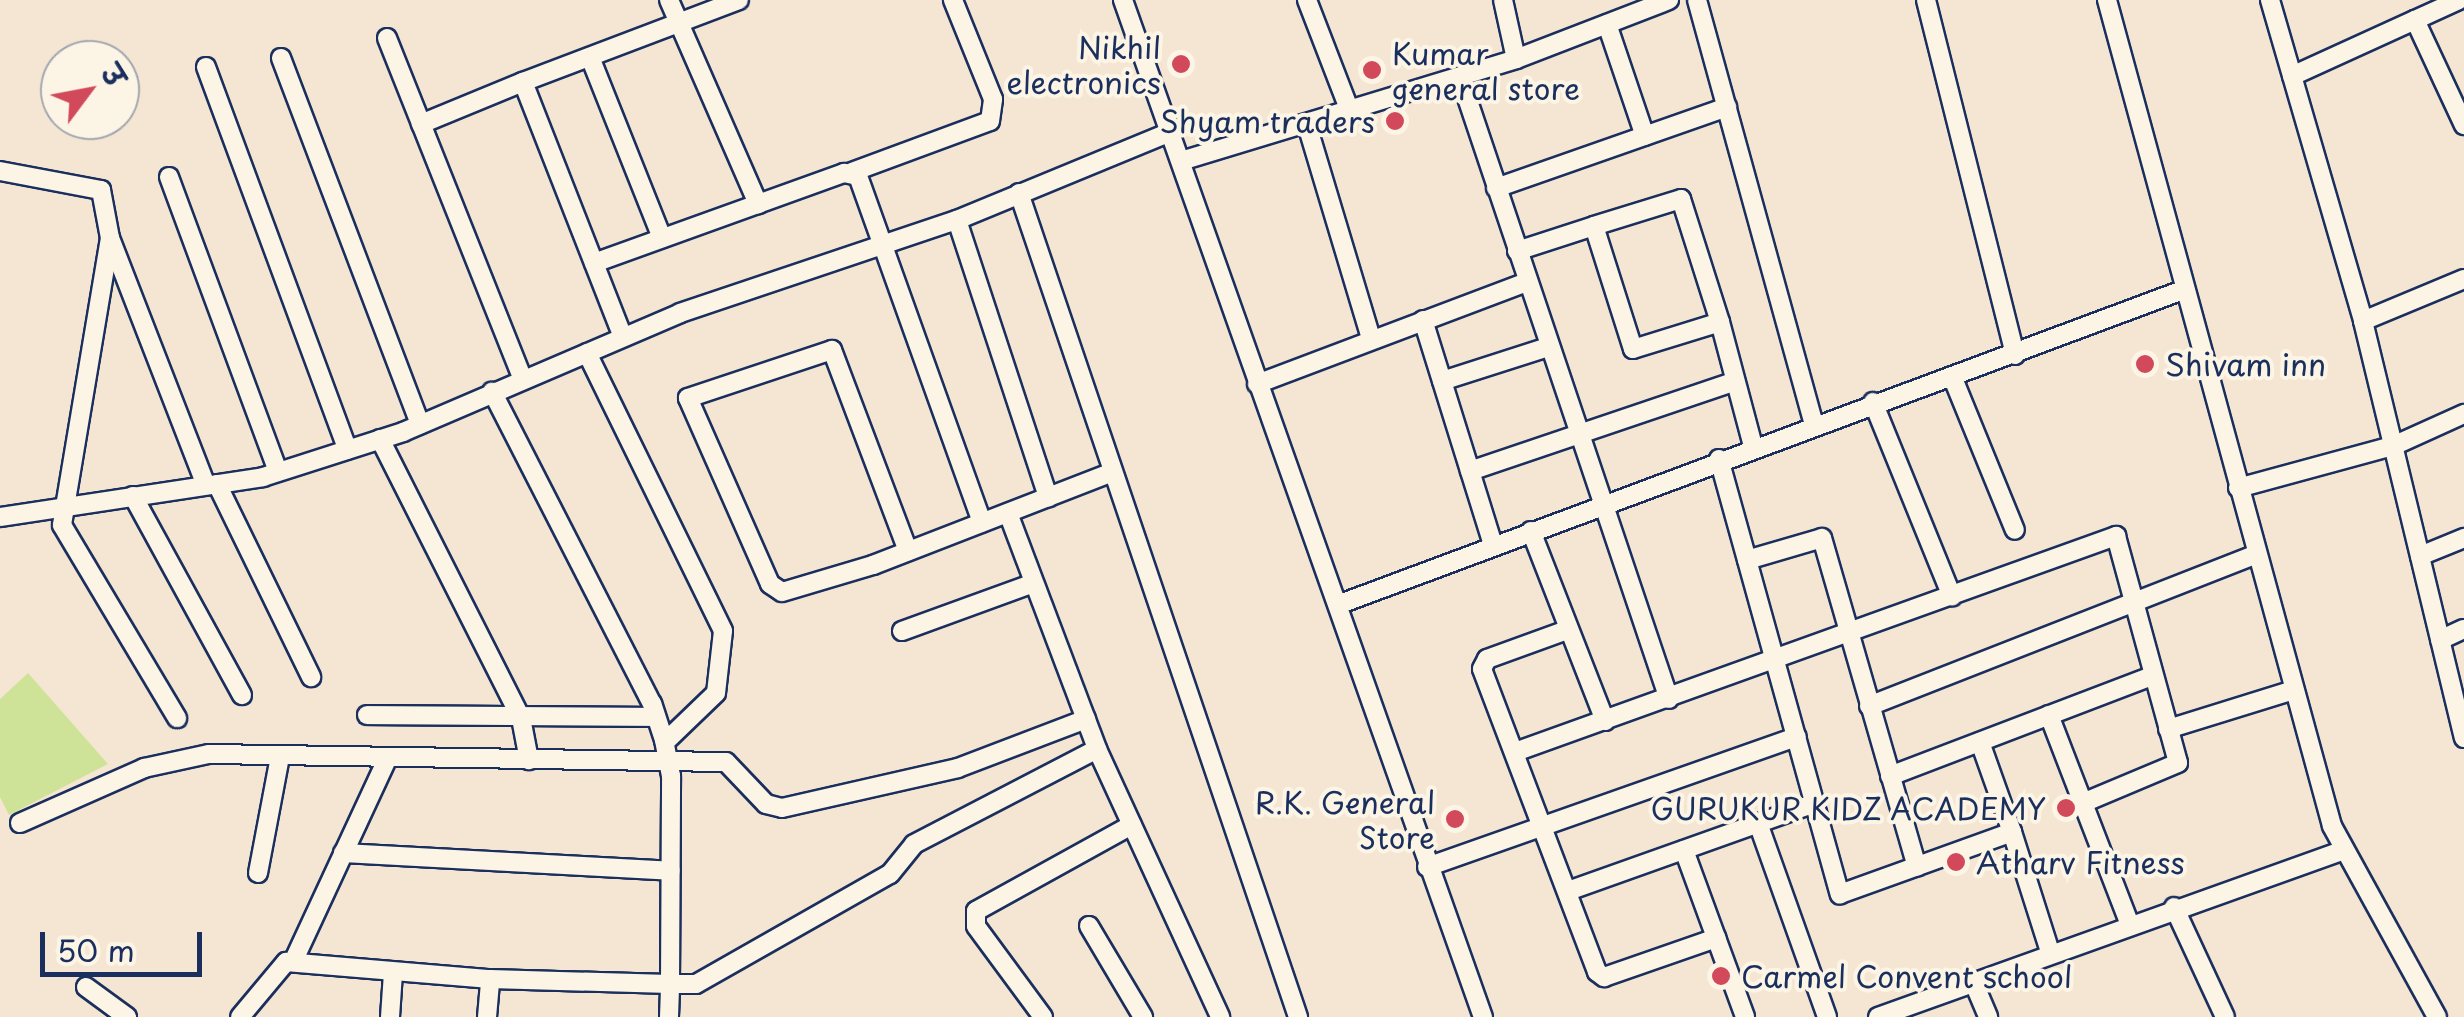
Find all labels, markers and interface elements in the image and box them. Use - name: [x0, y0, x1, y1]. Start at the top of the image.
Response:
- place label: Nikhil electronics: [1007, 29, 1161, 100]
- place label: Kumar general store: [1392, 35, 1580, 106]
- north arrow: [40, 40, 140, 140]
- marker: Nikhil electronics: [1170, 53, 1192, 75]
- text: उ: [91, 56, 137, 94]
- marker: Kumar general store: [1361, 59, 1383, 81]
- place label: Shyam traders: [1161, 103, 1375, 139]
- marker: Shyam traders: [1384, 110, 1406, 132]
- place label: Shivam inn: [2165, 346, 2326, 382]
- marker: Shivam inn: [2134, 353, 2156, 375]
- place label: R.K. General Store: [1254, 784, 1435, 854]
- place label: GURUKUR KIDZ ACADEMY: [1645, 790, 2046, 826]
- marker: GURUKUR KIDZ ACADEMY: [2055, 797, 2077, 819]
- marker: R.K. General Store: [1444, 808, 1466, 830]
- place label: Atharv Fitness: [1976, 844, 2185, 880]
- marker: Atharv Fitness: [1945, 851, 1967, 873]
- scale bar: [45, 912, 208, 974]
- text: 50 m: [57, 927, 135, 972]
- place label: Carmel Convent school: [1741, 958, 2074, 994]
- marker: Carmel Convent school: [1710, 965, 1732, 987]

